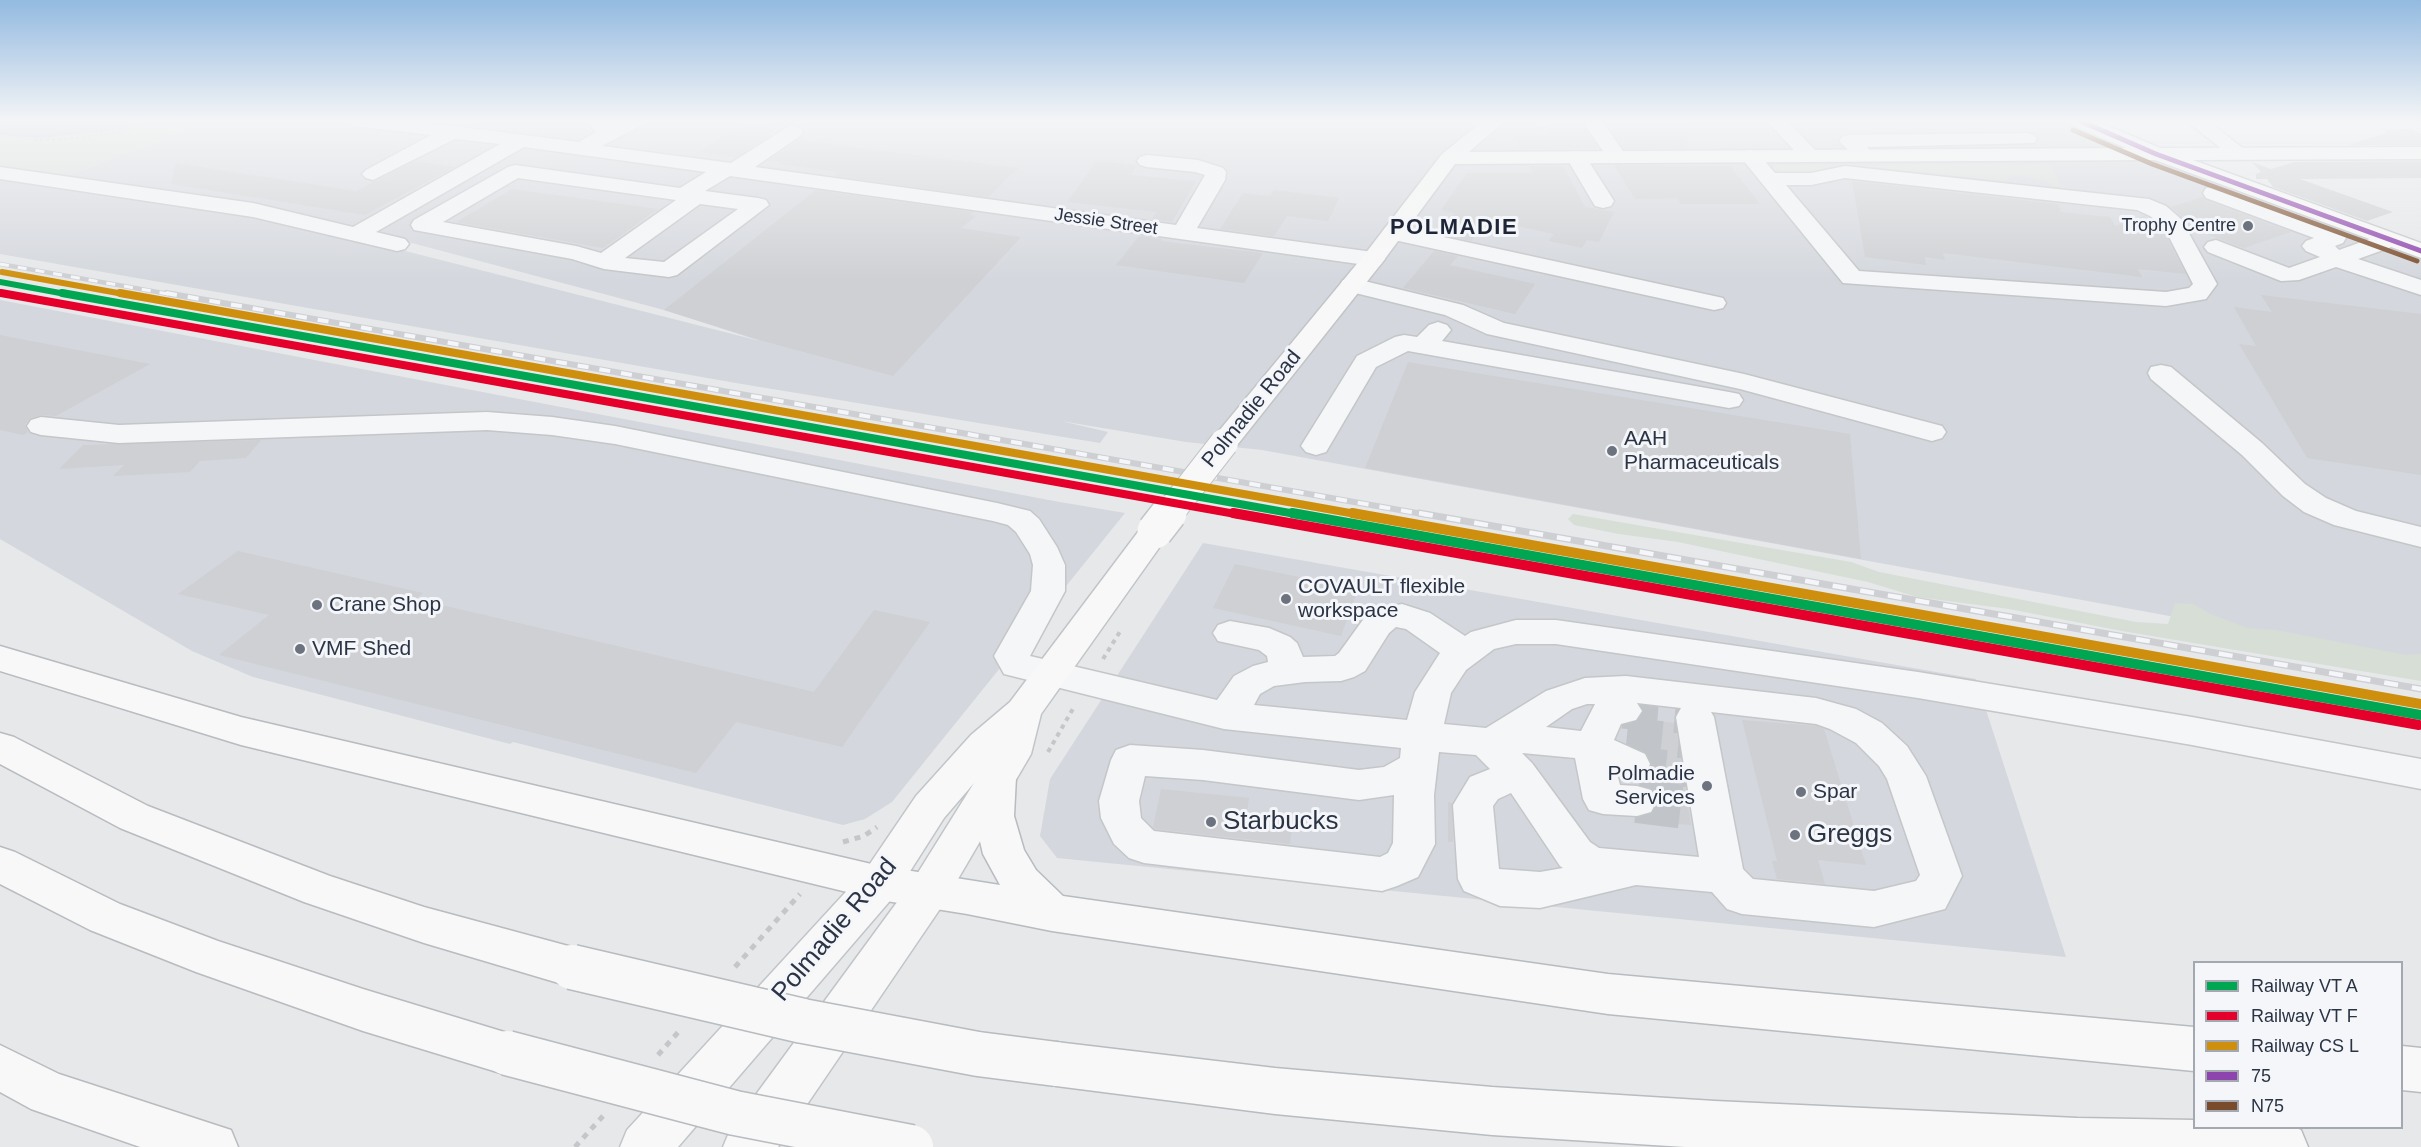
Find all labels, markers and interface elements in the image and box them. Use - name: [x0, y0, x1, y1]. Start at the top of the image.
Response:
- street label: Jessie Street: [1053, 204, 1159, 240]
- district label: POLMADIE: [1390, 215, 1518, 241]
- place label: Trophy Centre: [2122, 215, 2236, 237]
- marker: Trophy Centre: [2241, 219, 2255, 233]
- street label: Polmadie Road: [1197, 345, 1307, 473]
- place label: AAH Pharmaceuticals: [1624, 426, 1779, 476]
- marker: AAH Pharmaceuticals: [1605, 444, 1619, 458]
- place label: COVAULT flexible workspace: [1298, 574, 1465, 624]
- place label: Crane Shop: [329, 592, 441, 618]
- marker: COVAULT flexible workspace: [1279, 592, 1293, 606]
- marker: Crane Shop: [310, 598, 324, 612]
- place label: VMF Shed: [312, 636, 411, 662]
- marker: VMF Shed: [293, 642, 307, 656]
- place label: Polmadie Services: [1607, 761, 1695, 811]
- marker: Polmadie Services: [1700, 779, 1714, 793]
- place label: Spar: [1813, 779, 1857, 805]
- marker: Spar: [1794, 785, 1808, 799]
- place label: Starbucks: [1223, 806, 1339, 838]
- marker: Starbucks: [1204, 815, 1218, 829]
- place label: Greggs: [1807, 819, 1892, 851]
- marker: Greggs: [1788, 828, 1802, 842]
- street label: Polmadie Road: [766, 852, 904, 1008]
- legend: [2193, 961, 2403, 1129]
- text: Railway VT A: [2251, 976, 2358, 996]
- text: Railway VT F: [2251, 1006, 2358, 1026]
- text: Railway CS L: [2251, 1036, 2359, 1056]
- text: 75: [2251, 1066, 2271, 1086]
- text: N75: [2251, 1096, 2284, 1116]

